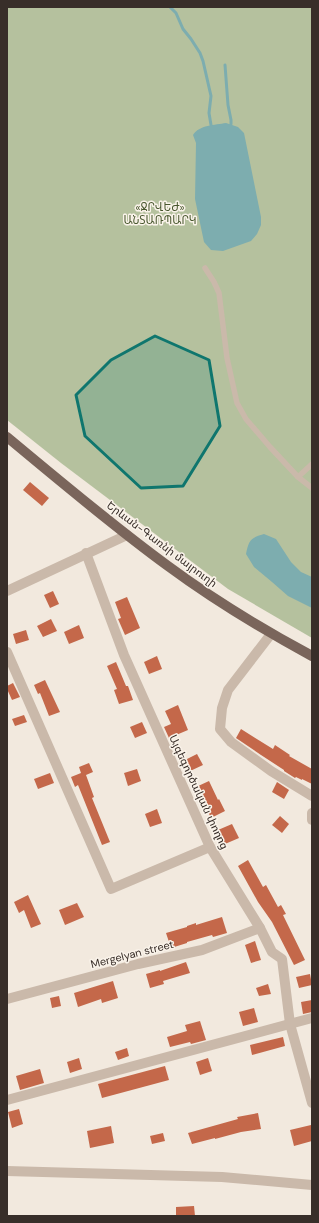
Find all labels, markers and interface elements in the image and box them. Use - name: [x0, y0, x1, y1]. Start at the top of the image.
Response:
- park label: «ՋՐՎԵԺ» ԱՆՏԱՌՊԱՐԿ: [124, 200, 196, 227]
- street label: Երևան-Գառնի մայրուղի: [104, 498, 220, 590]
- street label: Այգեգործական փողոց: [166, 732, 232, 852]
- street label: Mergelyan street: [89, 937, 175, 971]

